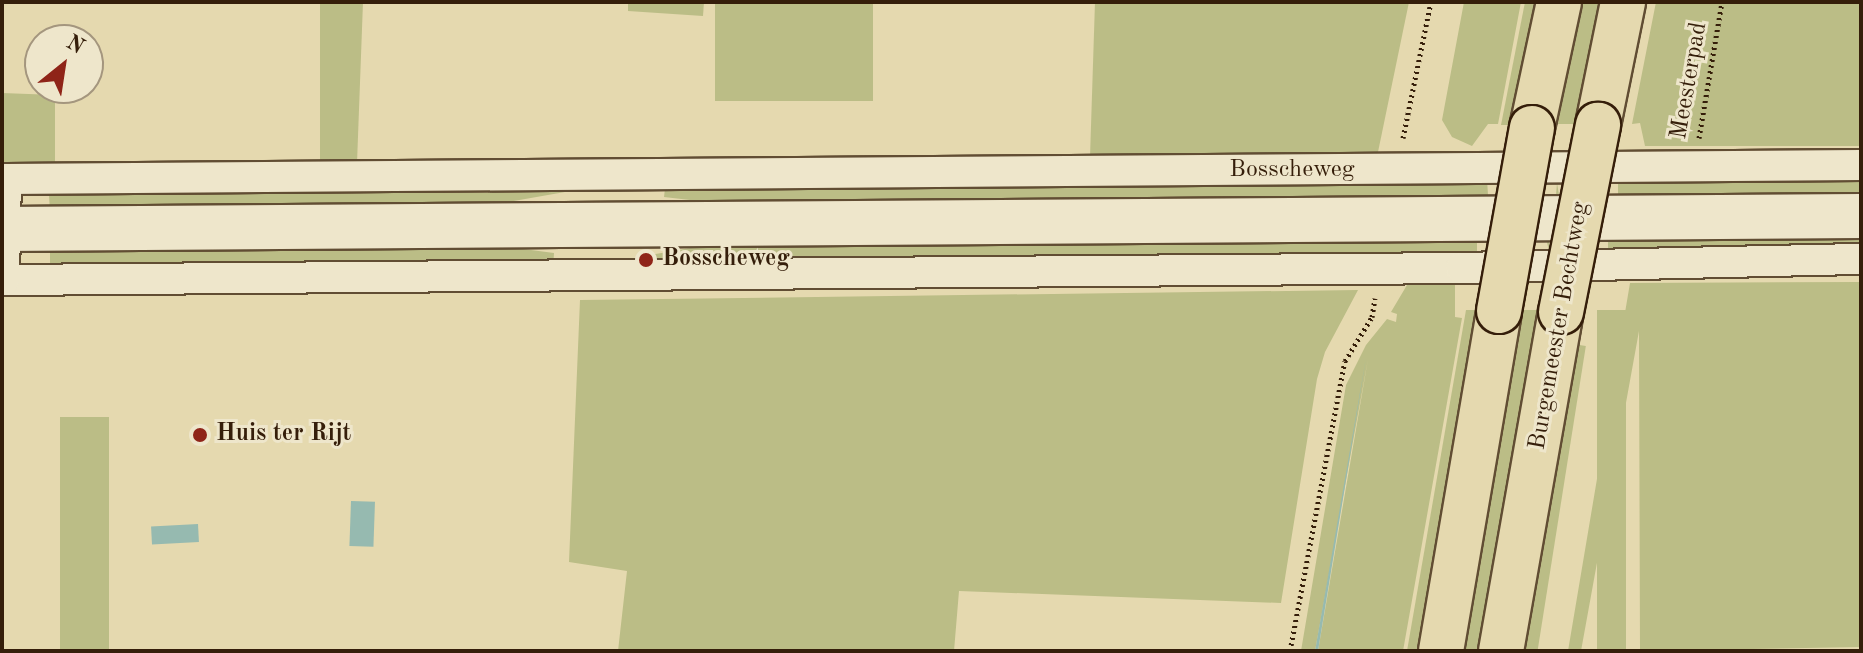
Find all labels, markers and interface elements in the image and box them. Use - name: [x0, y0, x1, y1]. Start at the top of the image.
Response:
- street label: Meesterpad: [1666, 20, 1714, 142]
- north arrow: [24, 24, 104, 104]
- text: N: [62, 31, 88, 59]
- street label: Bosscheweg: [1229, 157, 1355, 185]
- street label: Burgemeester Bechtweg: [1524, 200, 1596, 452]
- place label: Bosscheweg: [662, 246, 790, 274]
- marker: Bosscheweg: [637, 251, 655, 269]
- place label: Huis ter Rijt: [216, 421, 351, 449]
- marker: Huis ter Rijt: [191, 426, 209, 444]

